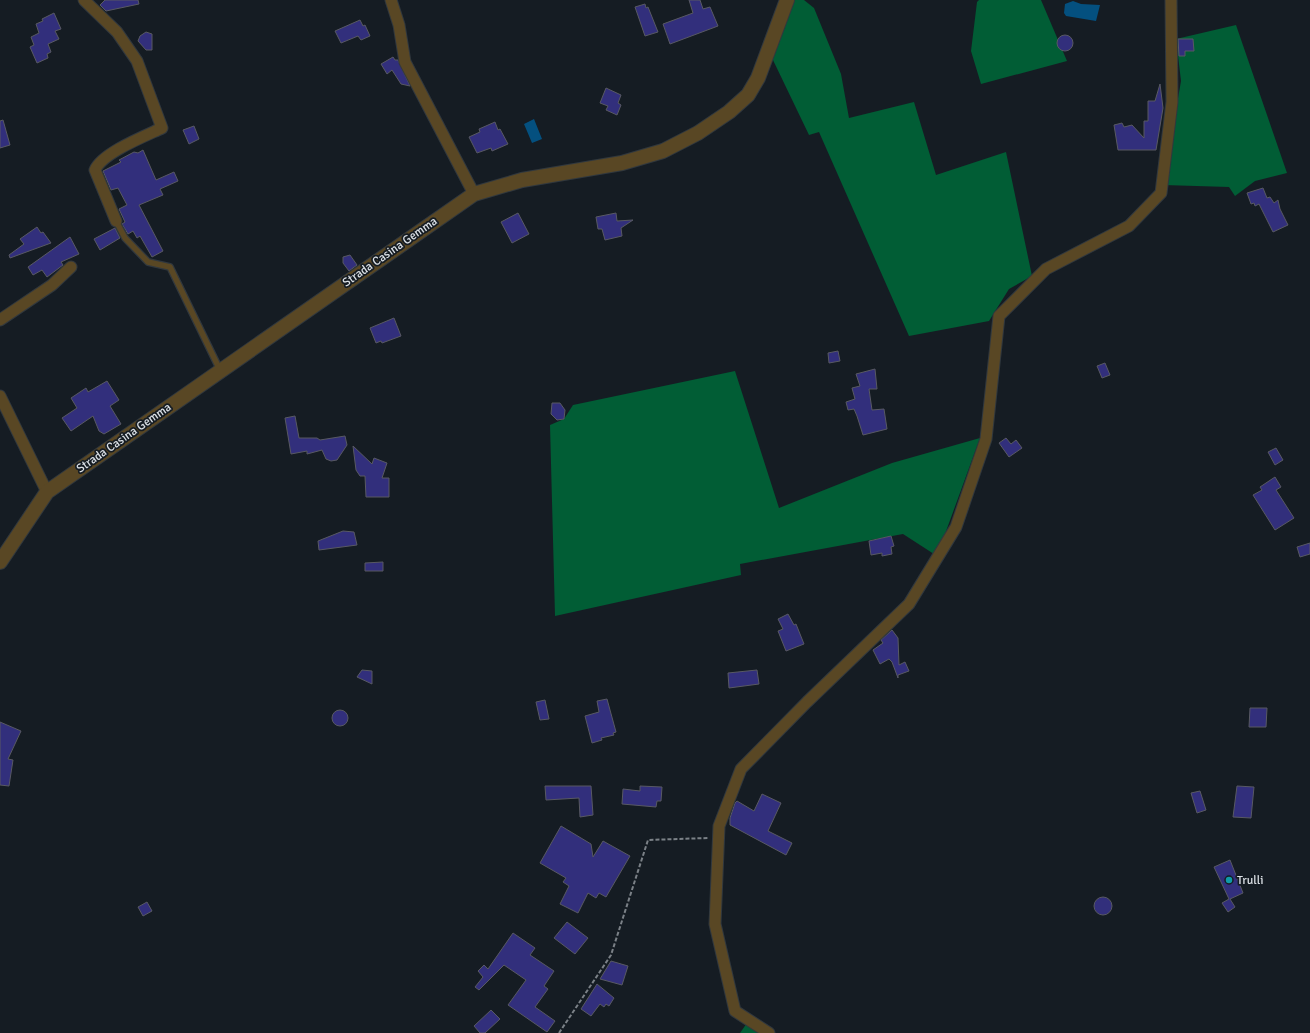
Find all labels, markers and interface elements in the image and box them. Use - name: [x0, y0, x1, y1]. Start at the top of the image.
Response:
- street label: Strada Casina Gemma: [340, 214, 440, 290]
- street label: Strada Casina Gemma: [74, 400, 174, 476]
- place label: Trulli: [1237, 873, 1263, 888]
- marker: Trulli: [1224, 875, 1234, 885]

